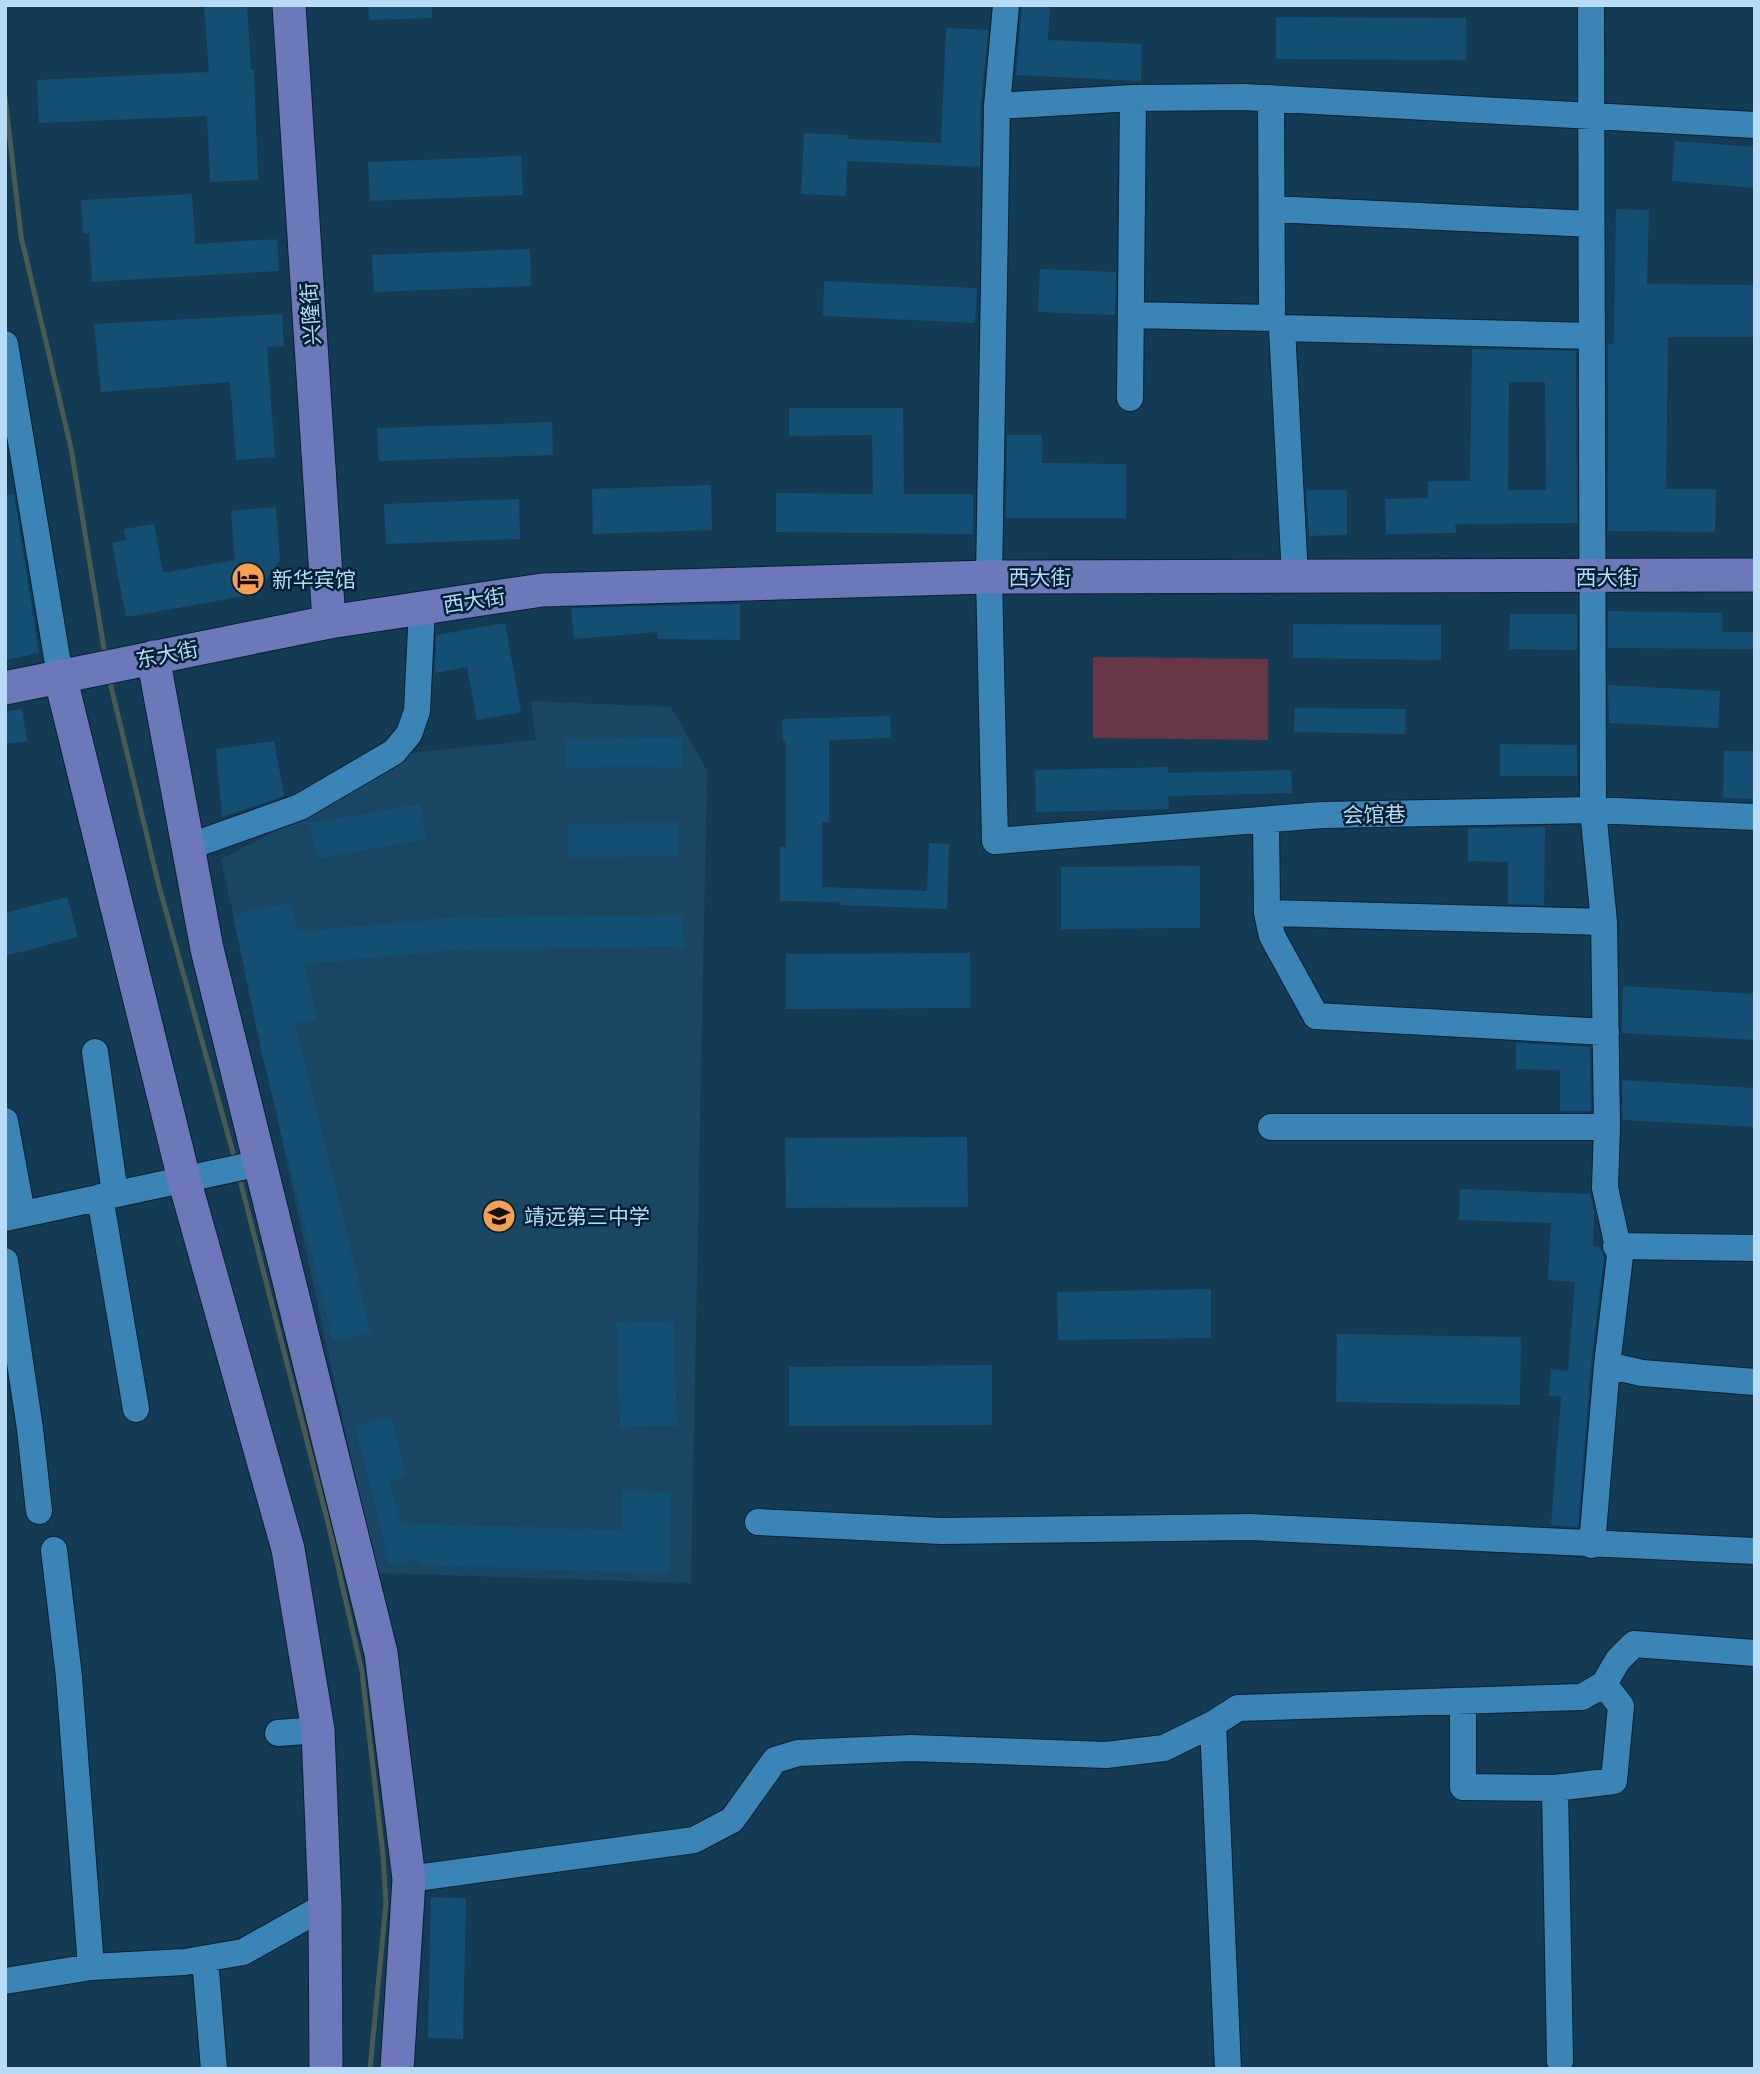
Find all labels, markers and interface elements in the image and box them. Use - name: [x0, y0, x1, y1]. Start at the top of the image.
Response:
- street label: 兴隆街: [295, 282, 325, 346]
- hotel icon: 新华宾馆: [229, 560, 267, 598]
- street label: 西大街: [1009, 564, 1072, 590]
- street label: 西大街: [1576, 564, 1639, 590]
- place label: 新华宾馆: [272, 566, 356, 592]
- street label: 西大街: [441, 582, 507, 618]
- street label: 东大街: [134, 635, 200, 673]
- street label: 会馆巷: [1342, 800, 1406, 828]
- school or university icon: 靖远第三中学: [480, 1197, 518, 1235]
- place label: 靖远第三中学: [524, 1203, 650, 1229]

